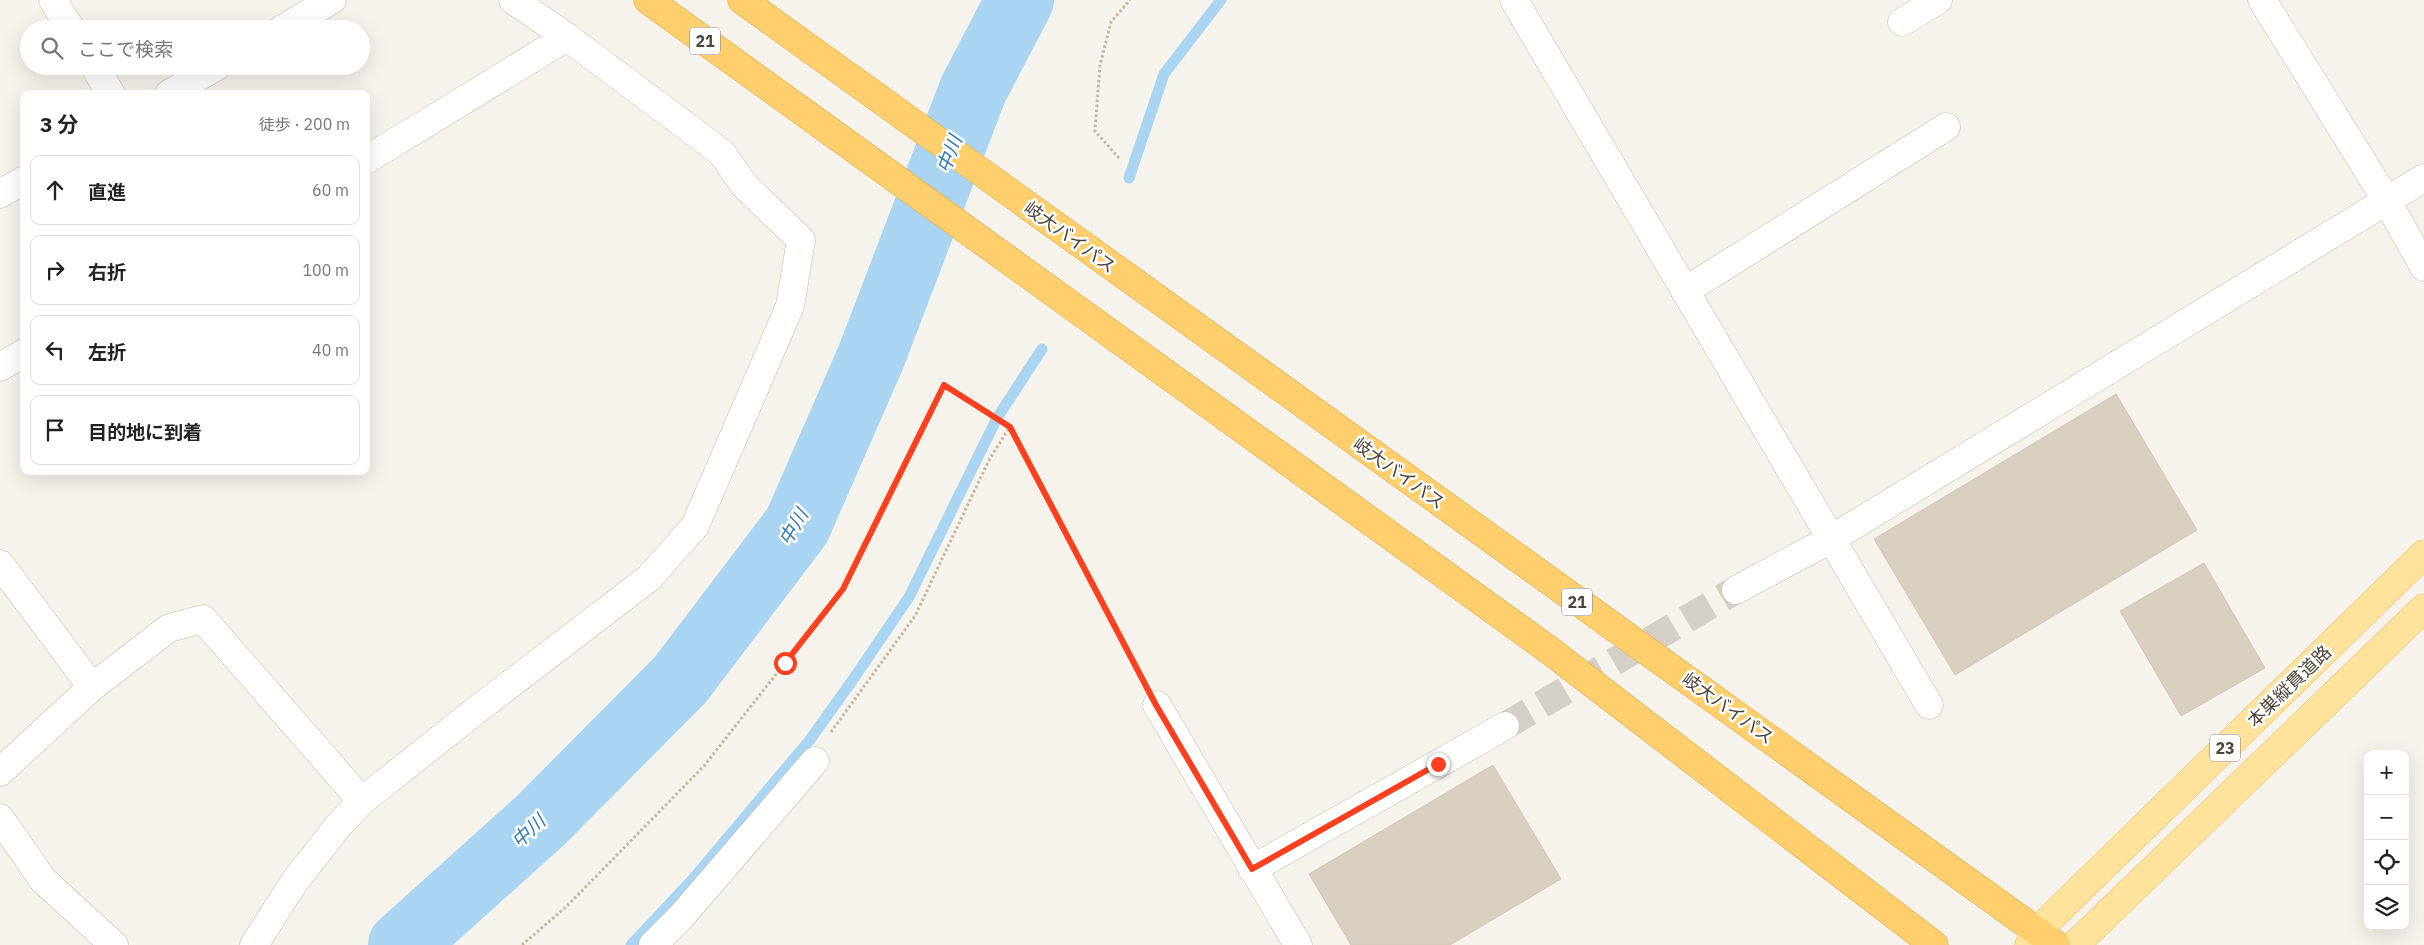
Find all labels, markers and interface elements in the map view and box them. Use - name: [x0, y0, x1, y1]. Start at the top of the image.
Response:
- search box: [20, 20, 370, 75]
- road number: 21: [690, 27, 720, 54]
- icon: search: [38, 34, 66, 62]
- text: ここで検索: [78, 37, 173, 61]
- text: 3 分: [40, 110, 79, 138]
- text: 徒歩 · 200 m: [259, 114, 350, 134]
- water label: 中川: [931, 130, 968, 176]
- icon: ahead: [41, 176, 69, 204]
- text: 直進: [88, 180, 126, 204]
- text: 60 m: [312, 180, 349, 200]
- street label: 岐大バイパス: [1020, 196, 1120, 278]
- icon: right: [41, 256, 69, 284]
- text: 右折: [88, 260, 126, 284]
- text: 100 m: [302, 260, 349, 280]
- icon: left: [41, 336, 69, 364]
- text: 左折: [88, 340, 126, 364]
- text: 40 m: [312, 340, 349, 360]
- icon: arrive: [41, 416, 69, 444]
- text: 目的地に到着: [88, 420, 202, 444]
- street label: 岐大バイパス: [1349, 432, 1449, 514]
- water label: 中川: [773, 503, 814, 549]
- road number: 21: [1562, 588, 1592, 616]
- street label: 本巣縦貫道路: [2242, 640, 2336, 732]
- route start: [774, 652, 797, 675]
- street label: 岐大バイパス: [1678, 667, 1778, 749]
- road number: 23: [2210, 734, 2240, 761]
- map controls: [2364, 750, 2409, 930]
- button: +: [2364, 750, 2409, 795]
- route end: [1427, 753, 1450, 776]
- button: −: [2364, 795, 2409, 840]
- water label: 中川: [506, 808, 552, 853]
- button: locate: [2364, 840, 2409, 885]
- button: layers: [2364, 885, 2409, 930]

